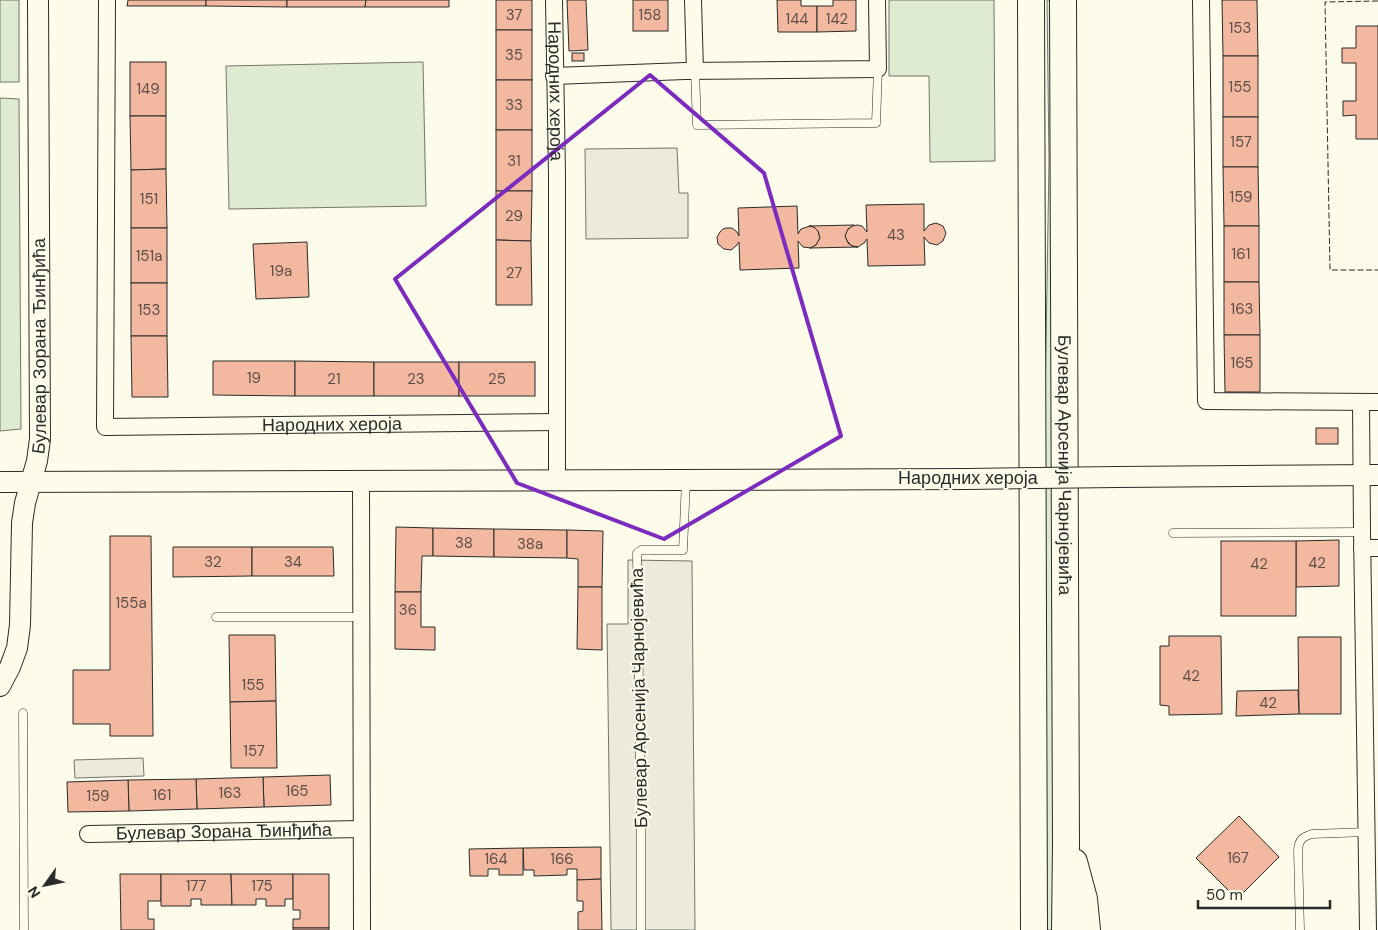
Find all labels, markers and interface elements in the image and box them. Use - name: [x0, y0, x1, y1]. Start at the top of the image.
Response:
- house number: 37: [506, 5, 522, 25]
- house number: 158: [639, 5, 661, 25]
- house number: 144: [786, 9, 808, 29]
- house number: 142: [826, 9, 848, 29]
- house number: 153: [1229, 18, 1251, 38]
- street label: Народних хероја: [542, 21, 569, 162]
- house number: 35: [505, 45, 523, 65]
- house number: 155: [1229, 77, 1251, 97]
- house number: 149: [136, 79, 160, 99]
- house number: 33: [505, 95, 523, 115]
- house number: 157: [1230, 132, 1252, 152]
- house number: 31: [507, 151, 521, 171]
- house number: 159: [1230, 187, 1252, 207]
- house number: 151: [140, 189, 158, 209]
- house number: 29: [505, 206, 523, 226]
- house number: 43: [887, 225, 905, 245]
- street label: Булевар Зорана Ђинђића: [26, 237, 52, 456]
- house number: 161: [1232, 244, 1250, 264]
- house number: 151a: [136, 246, 162, 266]
- house number: 19a: [270, 261, 292, 281]
- house number: 27: [506, 263, 522, 283]
- house number: 163: [1231, 299, 1253, 319]
- house number: 153: [138, 300, 160, 320]
- street label: Булевар Арсенија Чарнојевића: [1052, 335, 1077, 596]
- house number: 165: [1231, 353, 1253, 373]
- house number: 19: [247, 368, 261, 388]
- house number: 21: [327, 369, 341, 389]
- house number: 23: [407, 369, 425, 389]
- house number: 25: [488, 369, 506, 389]
- street label: Народних хероја: [262, 412, 403, 437]
- street label: Народних хероја: [898, 466, 1039, 490]
- house number: 38: [455, 533, 473, 553]
- house number: 38a: [517, 534, 543, 554]
- house number: 32: [204, 552, 222, 572]
- house number: 34: [284, 552, 302, 572]
- house number: 42: [1308, 553, 1326, 573]
- house number: 42: [1250, 554, 1268, 574]
- street label: Булевар Арсенија Чарнојевића: [625, 567, 653, 828]
- house number: 155a: [115, 593, 147, 613]
- house number: 36: [399, 600, 417, 620]
- house number: 42: [1182, 666, 1200, 686]
- house number: 155: [242, 675, 264, 695]
- house number: 42: [1259, 693, 1277, 713]
- house number: 157: [243, 741, 265, 761]
- house number: 165: [286, 781, 308, 801]
- house number: 163: [219, 783, 241, 803]
- house number: 161: [153, 785, 171, 805]
- house number: 159: [87, 786, 109, 806]
- street label: Булевар Зорана Ђинђића: [116, 818, 333, 845]
- house number: 167: [1227, 848, 1249, 868]
- house number: 164: [484, 849, 508, 869]
- house number: 166: [550, 849, 574, 869]
- north arrow: [20, 860, 70, 910]
- house number: 177: [186, 876, 206, 896]
- house number: 175: [251, 876, 273, 896]
- scale bar: [1198, 878, 1330, 910]
- text: N: [24, 883, 44, 901]
- text: 50 m: [1206, 885, 1243, 905]

